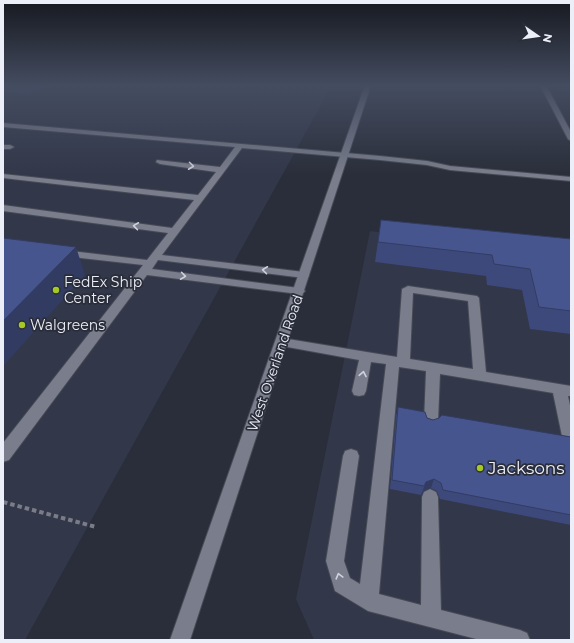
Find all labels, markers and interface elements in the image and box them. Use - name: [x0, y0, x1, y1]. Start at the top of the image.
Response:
- north arrow: [518, 16, 558, 56]
- text: N: [540, 32, 556, 44]
- one-way arrow: [188, 161, 194, 170]
- one-way arrow: [133, 222, 139, 231]
- one-way arrow: [262, 266, 269, 275]
- one-way arrow: [180, 271, 186, 280]
- place label: FedEx Ship Center: [64, 273, 142, 307]
- marker: FedEx Ship Center: [51, 285, 61, 295]
- street label: West Overland Road: [243, 292, 307, 434]
- place label: Walgreens: [30, 316, 105, 334]
- marker: Walgreens: [17, 320, 27, 330]
- one-way arrow: [358, 371, 366, 377]
- place label: Jacksons: [487, 458, 565, 478]
- marker: Jacksons: [475, 463, 485, 473]
- one-way arrow: [336, 573, 344, 580]

